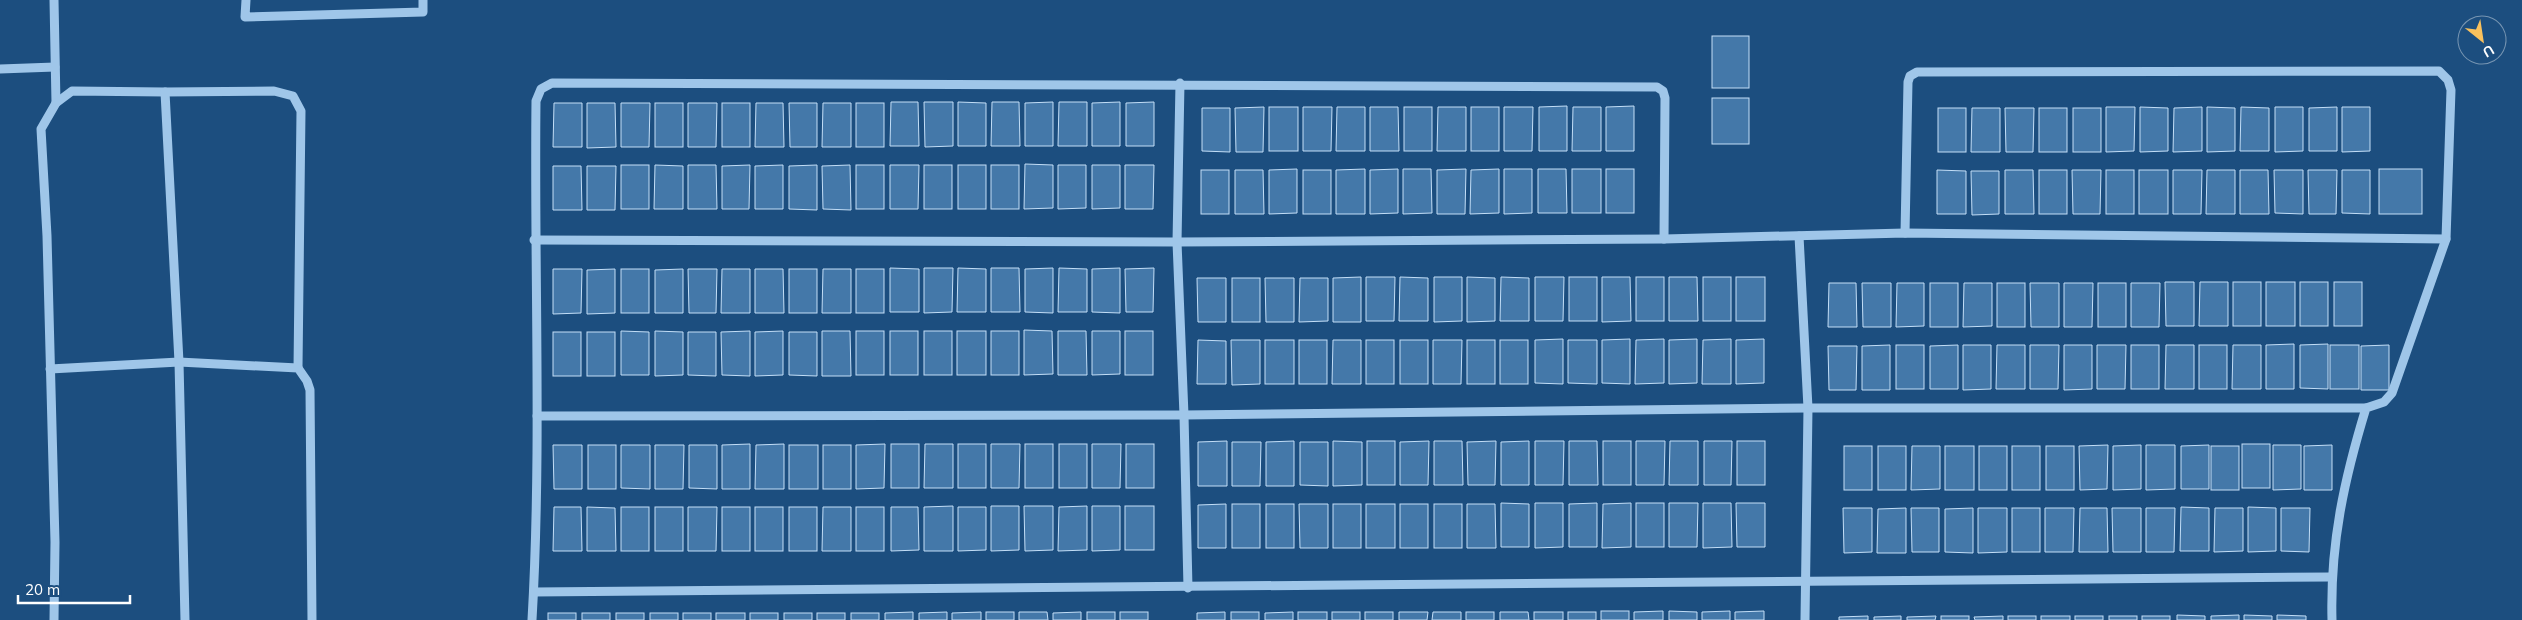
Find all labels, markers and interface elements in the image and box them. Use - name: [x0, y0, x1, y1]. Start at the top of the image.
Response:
- north arrow: [2457, 15, 2507, 65]
- text: U: [2480, 41, 2497, 62]
- scale bar: [18, 572, 130, 604]
- text: 20 m: [25, 580, 60, 599]

